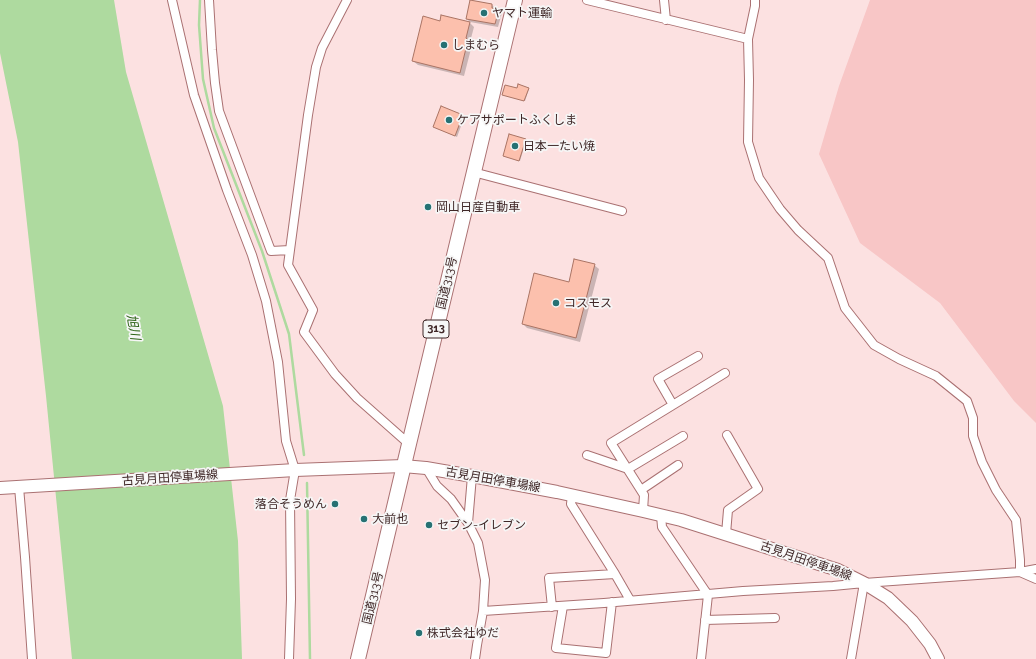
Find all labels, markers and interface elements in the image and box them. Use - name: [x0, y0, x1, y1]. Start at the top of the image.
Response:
- place label: ヤマト運輸: [492, 6, 552, 20]
- marker: ヤマト運輸: [479, 8, 489, 18]
- place label: しまむら: [452, 38, 500, 52]
- marker: しまむら: [439, 40, 449, 50]
- place label: ケアサポートふくしま: [457, 113, 577, 127]
- marker: ケアサポートふくしま: [444, 115, 454, 125]
- place label: 日本一たい焼: [523, 139, 595, 153]
- marker: 日本一たい焼: [510, 141, 520, 151]
- place label: 岡山日産自動車: [436, 200, 520, 214]
- marker: 岡山日産自動車: [423, 202, 433, 212]
- street label: 国道313号: [434, 255, 460, 311]
- place label: コスモス: [564, 296, 612, 310]
- marker: コスモス: [551, 298, 561, 308]
- water label: 旭川: [123, 313, 143, 341]
- road number: 313: [423, 320, 449, 338]
- street label: 古見月田停車場線: [444, 465, 542, 495]
- street label: 古見月田停車場線: [122, 467, 218, 489]
- place label: 落合そうめん: [255, 497, 327, 511]
- marker: 落合そうめん: [330, 499, 340, 509]
- place label: 大前也: [372, 512, 408, 526]
- marker: 大前也: [359, 514, 369, 524]
- place label: セブン-イレブン: [437, 518, 526, 532]
- marker: セブン-イレブン: [424, 520, 434, 530]
- street label: 古見月田停車場線: [758, 539, 854, 583]
- street label: 国道313号: [360, 570, 386, 626]
- place label: 株式会社ゆだ: [427, 626, 499, 640]
- marker: 株式会社ゆだ: [414, 628, 424, 638]

